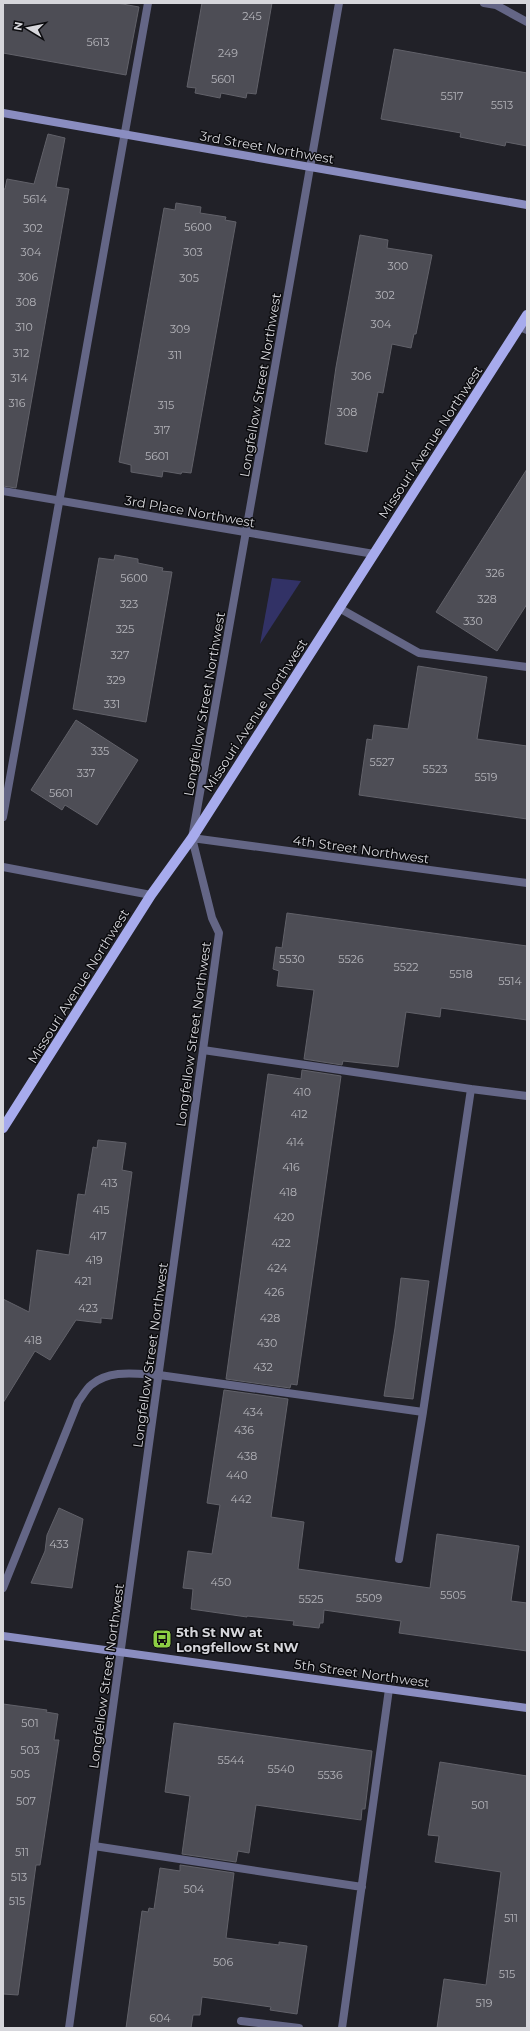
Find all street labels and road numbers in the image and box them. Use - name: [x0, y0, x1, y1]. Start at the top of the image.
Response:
- street label: 3rd Street Northwest: [199, 127, 335, 167]
- street label: Longfellow Street Northwest: [236, 292, 284, 478]
- street label: Missouri Avenue Northwest: [375, 363, 485, 521]
- street label: 3rd Place Northwest: [123, 492, 257, 530]
- street label: Longfellow Street Northwest: [180, 611, 228, 797]
- street label: Missouri Avenue Northwest: [200, 636, 310, 794]
- street label: 4th Street Northwest: [292, 832, 430, 866]
- street label: Missouri Avenue Northwest: [24, 906, 132, 1066]
- street label: Longfellow Street Northwest: [172, 940, 214, 1128]
- street label: Longfellow Street Northwest: [129, 1261, 171, 1449]
- street label: Longfellow Street Northwest: [85, 1582, 127, 1770]
- street label: 5th Street Northwest: [293, 1656, 431, 1690]

